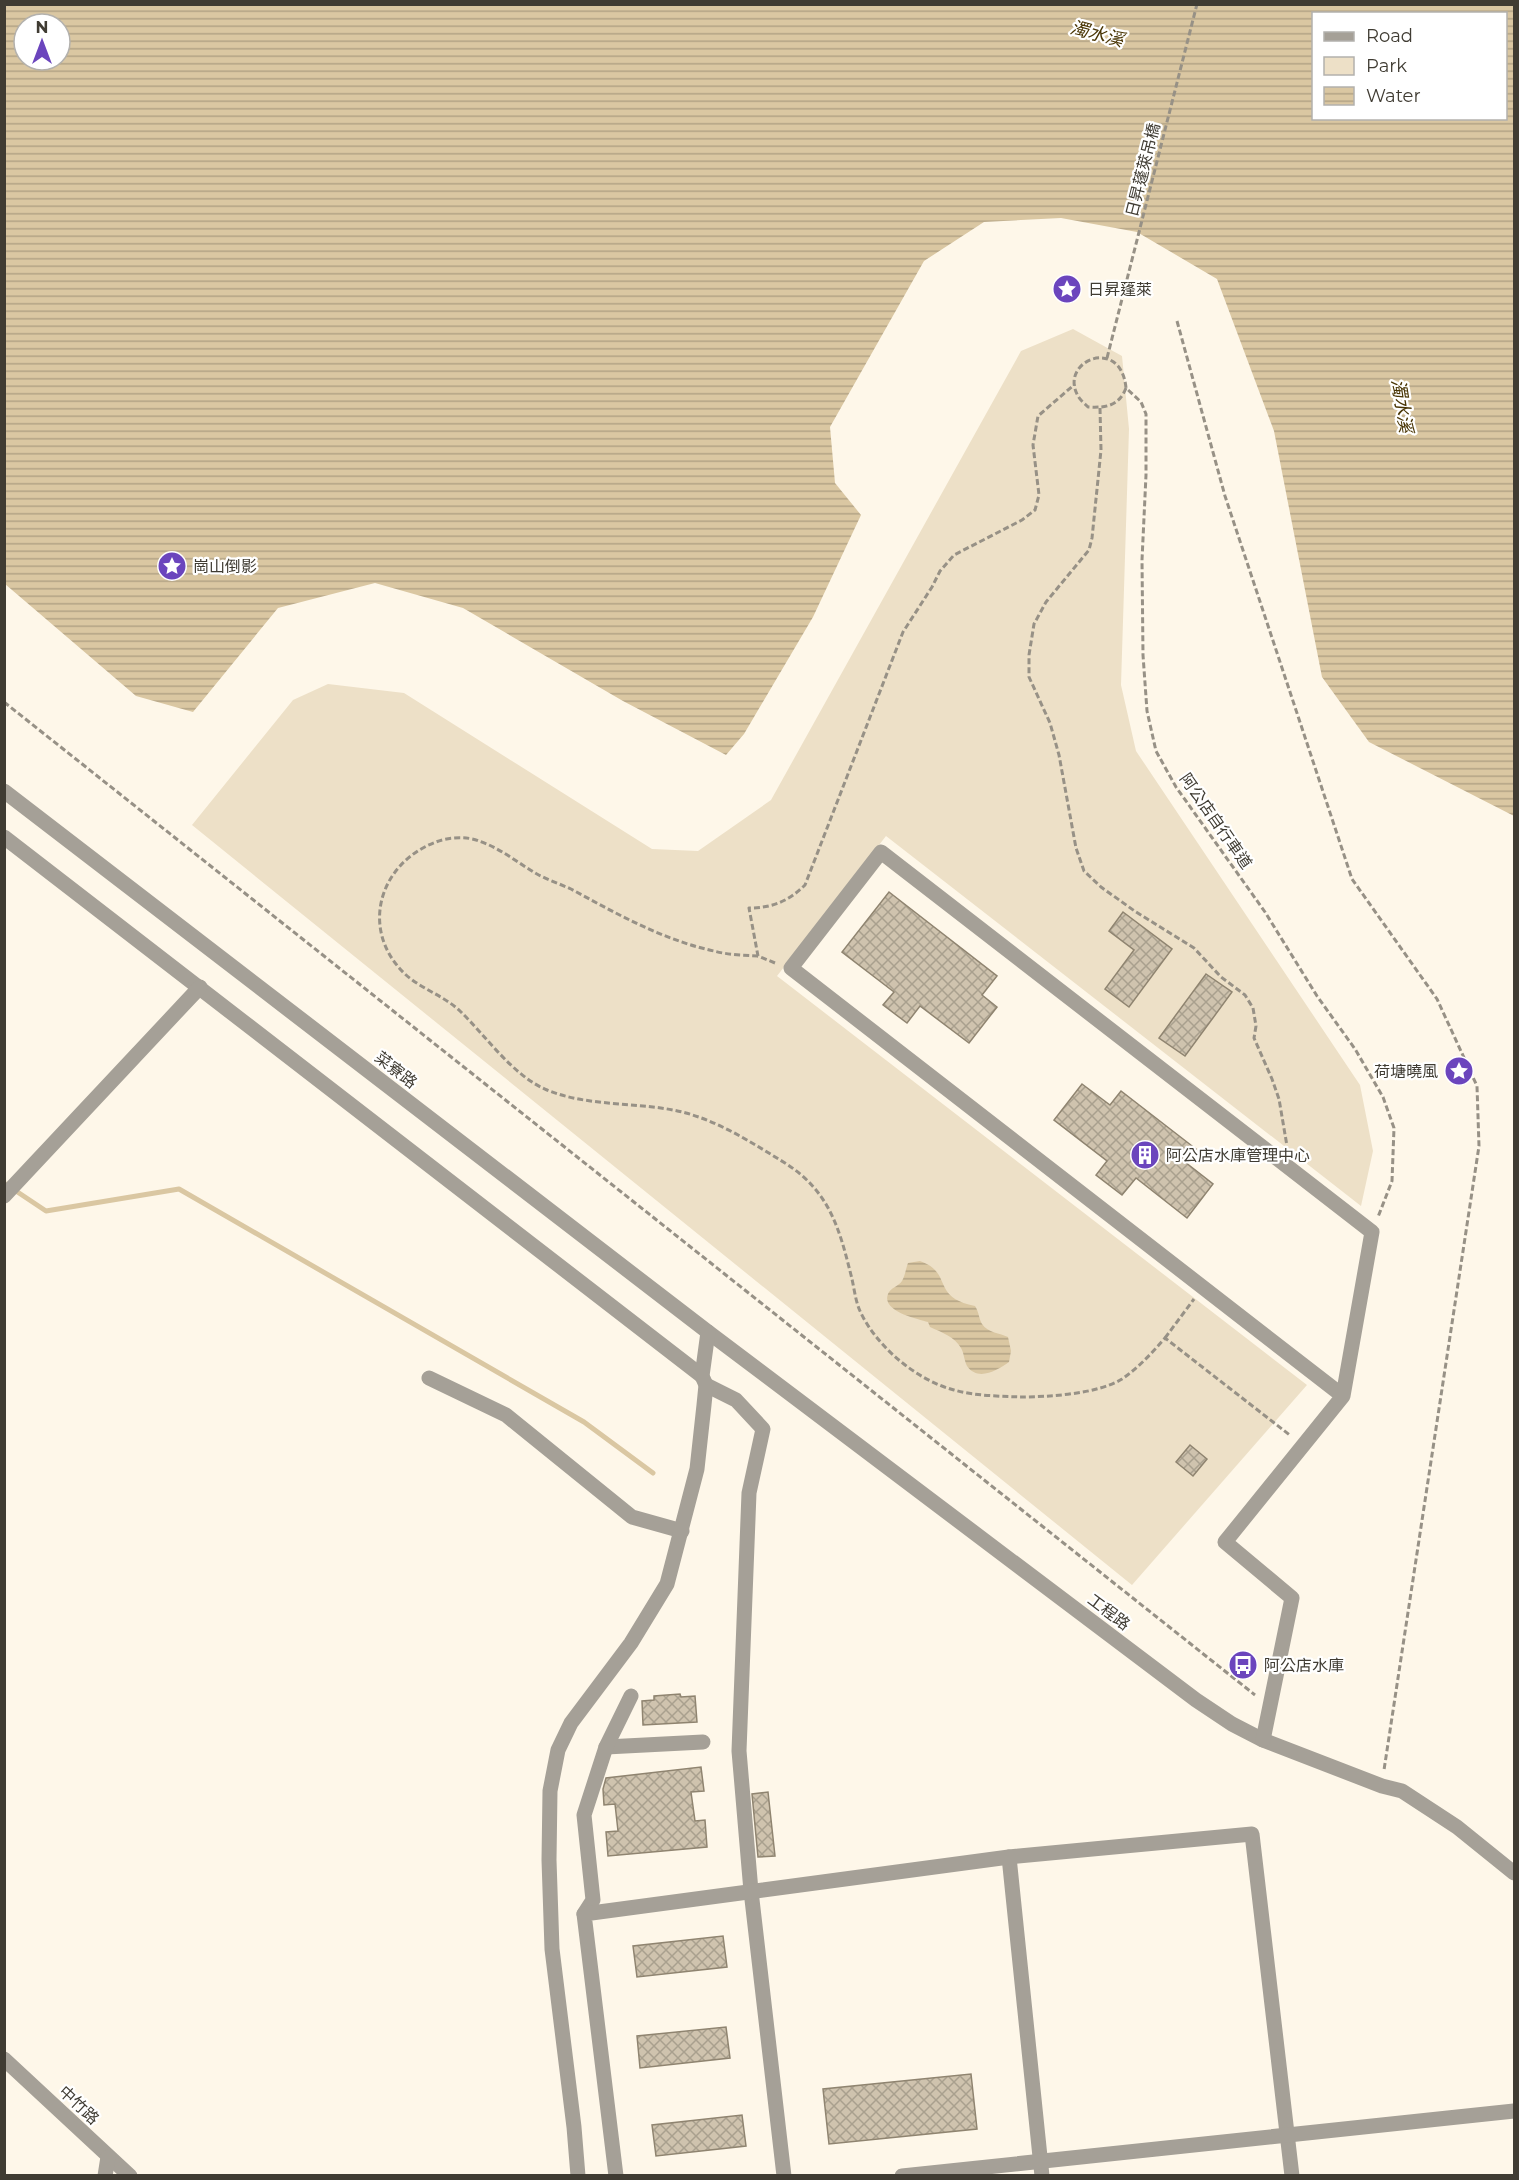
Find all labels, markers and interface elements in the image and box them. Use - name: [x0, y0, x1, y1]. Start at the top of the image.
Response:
- north arrow: [12, 12, 72, 72]
- legend: [1312, 12, 1507, 120]
- water label: 濁水溪: [1068, 16, 1129, 52]
- text: N: [36, 18, 48, 37]
- text: Road: [1366, 25, 1413, 47]
- text: Park: [1366, 55, 1407, 77]
- text: Water: [1366, 85, 1421, 107]
- street label: 日昇蓬萊吊橋: [1122, 121, 1164, 219]
- place icon: 日昇蓬萊: [1051, 273, 1083, 305]
- place label: 日昇蓬萊: [1088, 280, 1152, 299]
- water label: 濁水溪: [1387, 378, 1418, 437]
- place icon: 崗山倒影: [156, 550, 188, 582]
- place label: 崗山倒影: [193, 557, 257, 576]
- street label: 阿公店自行車道: [1176, 770, 1256, 872]
- street label: 菜寮路: [371, 1048, 421, 1092]
- place icon: 荷塘曉風: [1443, 1055, 1475, 1087]
- place label: 荷塘曉風: [1374, 1062, 1438, 1081]
- building icon: 阿公店水庫管理中心: [1129, 1139, 1161, 1171]
- place label: 阿公店水庫管理中心: [1166, 1146, 1310, 1165]
- street label: 工程路: [1084, 1590, 1134, 1634]
- bus stop icon: 阿公店水庫: [1227, 1649, 1259, 1681]
- place label: 阿公店水庫: [1264, 1656, 1344, 1675]
- street label: 中竹路: [55, 2082, 103, 2128]

